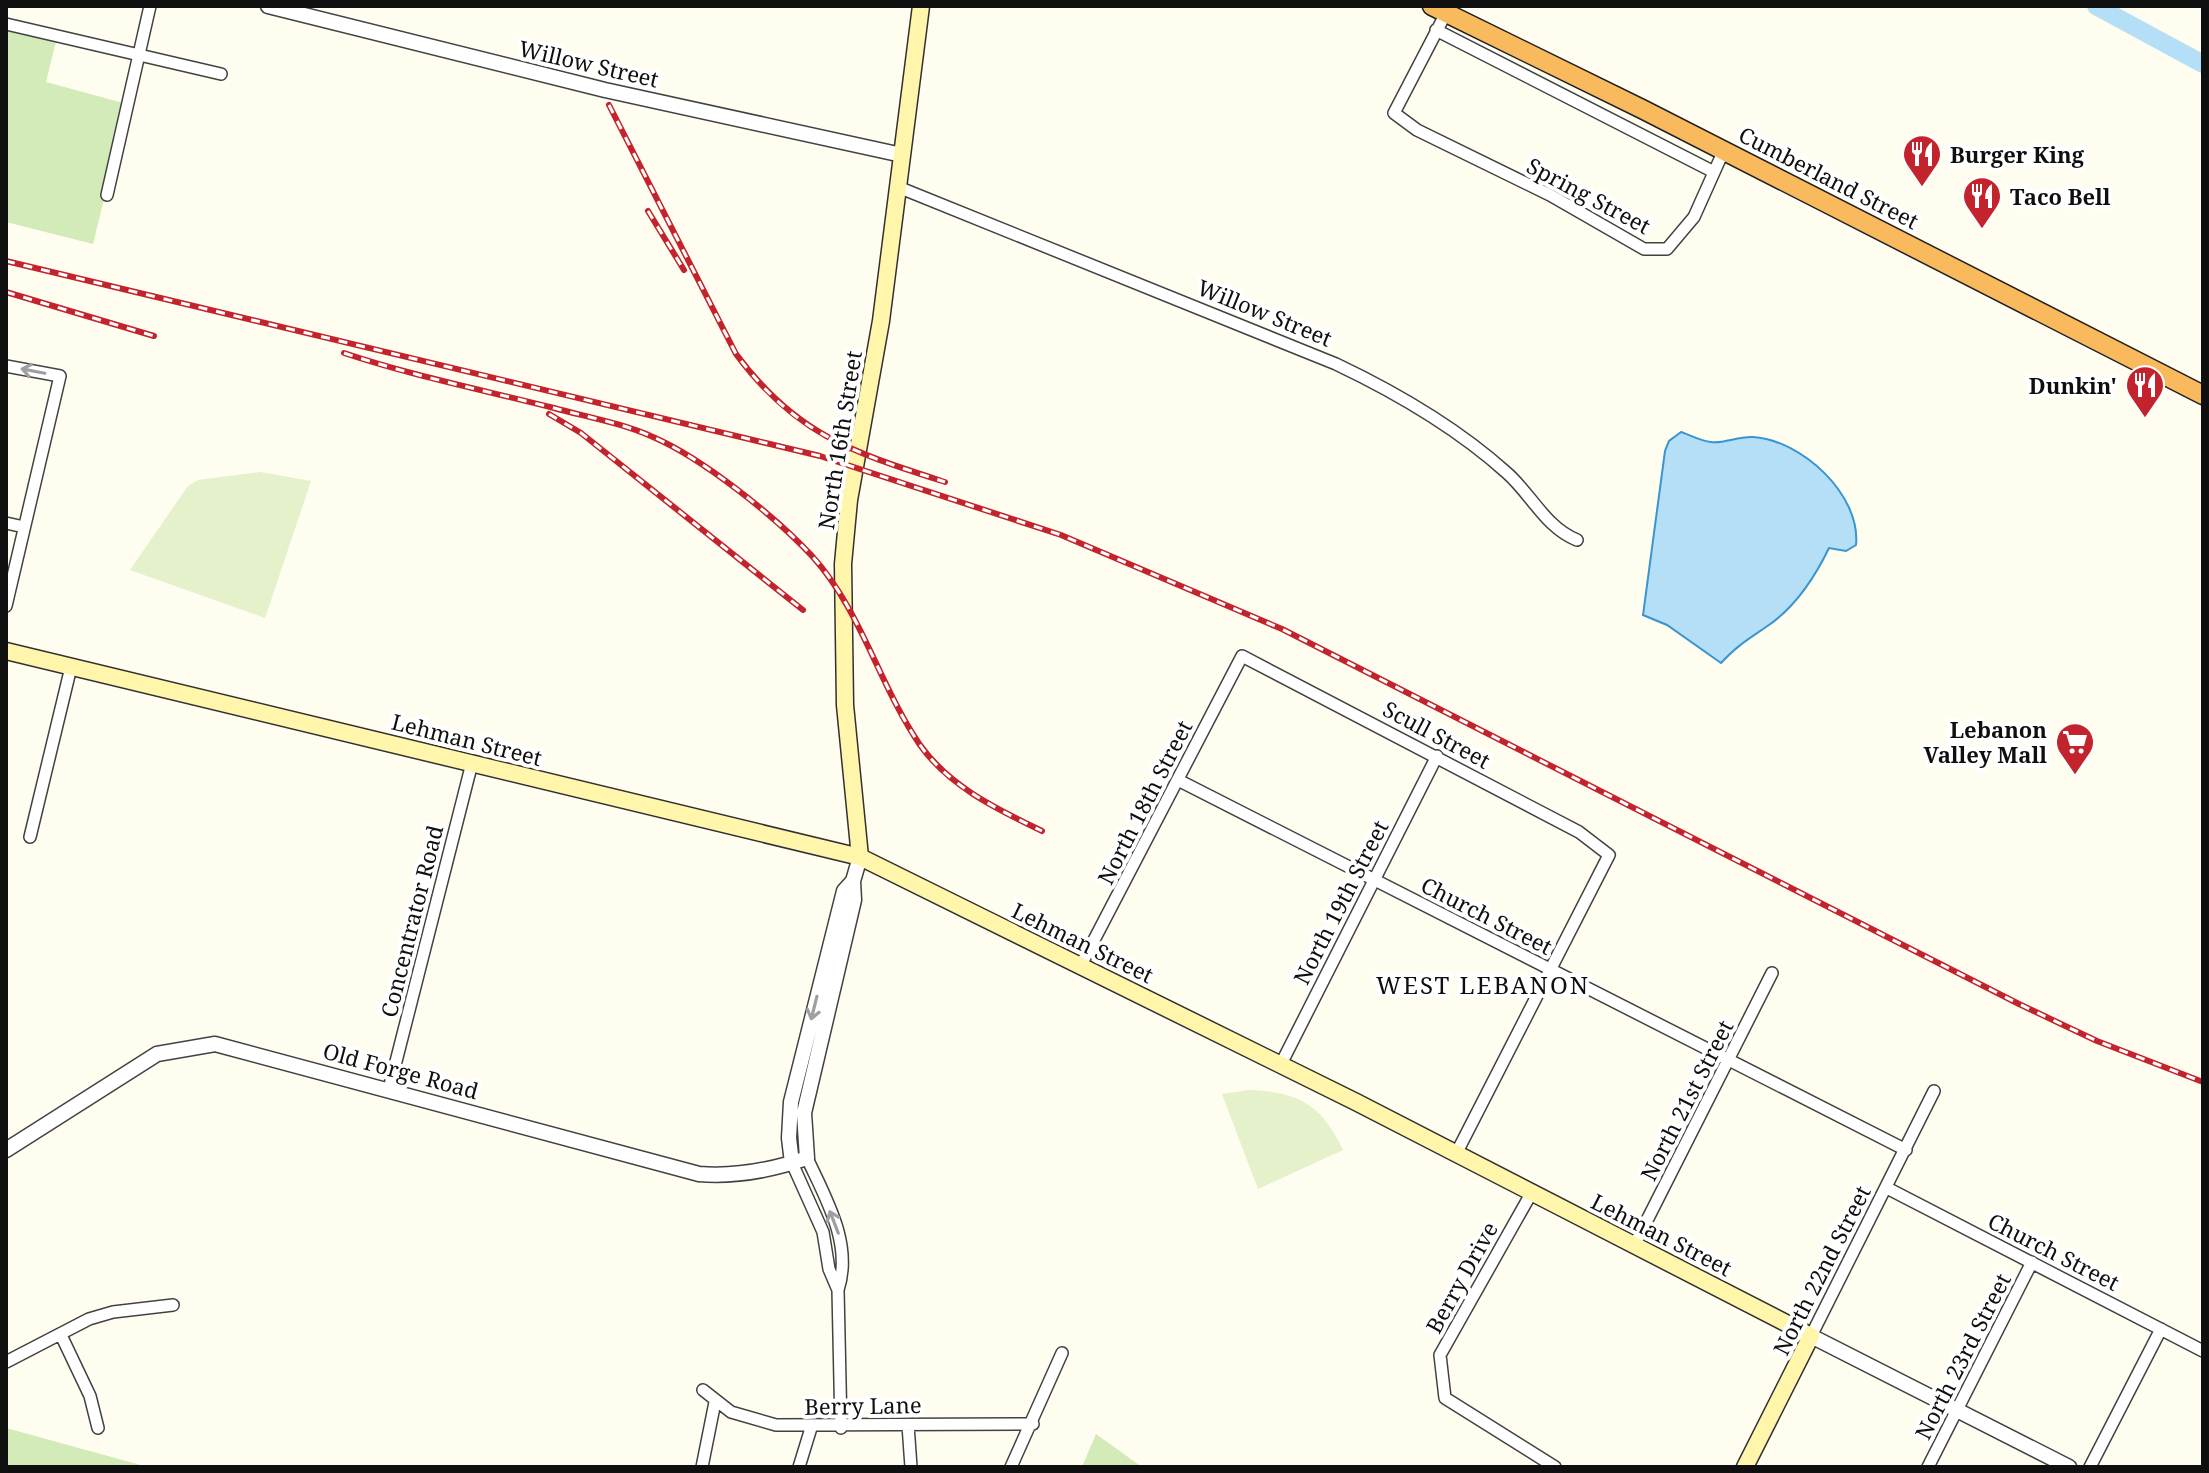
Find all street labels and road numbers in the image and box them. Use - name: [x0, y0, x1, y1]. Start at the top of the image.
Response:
- street label: Willow Street: [516, 32, 662, 94]
- street label: Cumberland Street: [1734, 119, 1924, 235]
- street label: Spring Street: [1522, 150, 1656, 240]
- street label: Willow Street: [1193, 271, 1337, 353]
- street label: North 16th Street: [810, 348, 868, 532]
- street label: Scull Street: [1378, 693, 1496, 775]
- street label: Lehman Street: [389, 706, 546, 772]
- street label: North 18th Street: [1090, 714, 1198, 889]
- street label: North 19th Street: [1286, 814, 1394, 989]
- street label: Concentrator Road: [373, 821, 449, 1020]
- street label: Church Street: [1416, 869, 1558, 961]
- street label: Lehman Street: [1007, 895, 1159, 989]
- street label: North 21st Street: [1633, 1014, 1740, 1185]
- street label: Old Forge Road: [320, 1035, 483, 1105]
- street label: North 22nd Street: [1765, 1180, 1877, 1360]
- street label: Lehman Street: [1587, 1186, 1738, 1282]
- street label: Church Street: [1983, 1205, 2125, 1297]
- street label: Berry Drive: [1418, 1216, 1504, 1338]
- street label: North 23rd Street: [1907, 1268, 2017, 1444]
- street label: Berry Lane: [804, 1389, 922, 1421]

